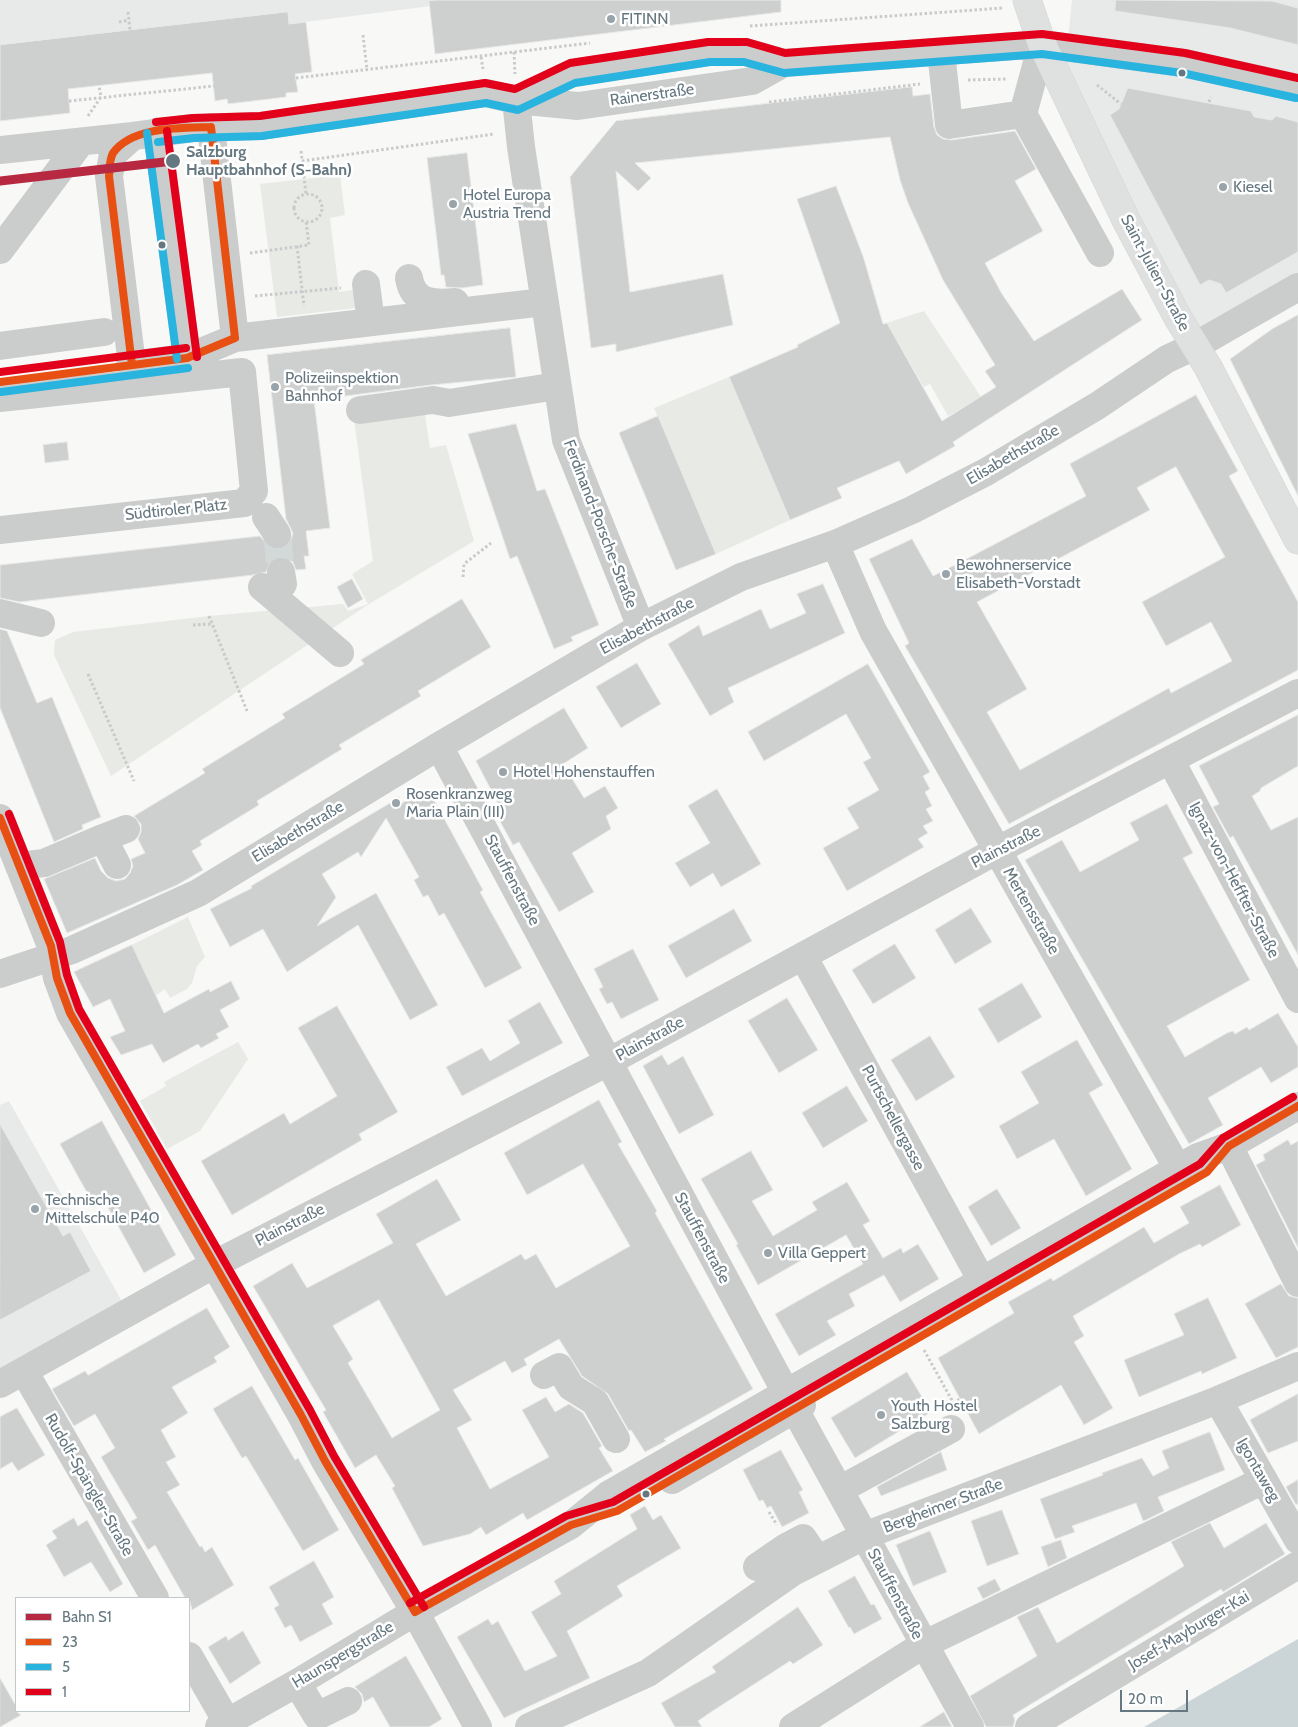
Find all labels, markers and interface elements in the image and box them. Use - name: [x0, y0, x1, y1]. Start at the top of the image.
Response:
- place label: FITINN: [621, 9, 669, 29]
- marker: FITINN: [605, 13, 617, 25]
- unlabelled marker: [1177, 68, 1187, 78]
- street label: Rainerstraße: [609, 80, 695, 110]
- place label: Salzburg Hauptbahnhof (S-Bahn): [186, 142, 352, 180]
- marker: Salzburg Hauptbahnhof (S-Bahn): [164, 152, 182, 170]
- place label: Kiesel: [1233, 177, 1273, 197]
- marker: Kiesel: [1217, 181, 1229, 193]
- place label: Hotel Europa Austria Trend: [463, 185, 551, 223]
- marker: Hotel Europa Austria Trend: [447, 198, 459, 210]
- street label: Saint-Julien-Straße: [1116, 212, 1194, 334]
- unlabelled marker: [157, 240, 167, 250]
- place label: Polizeiinspektion Bahnhof: [285, 368, 399, 406]
- marker: Polizeiinspektion Bahnhof: [269, 381, 281, 393]
- street label: Elisabethstraße: [963, 421, 1063, 489]
- street label: Ferdinand-Porsche-Straße: [559, 437, 641, 611]
- street label: Südtiroler Platz: [124, 495, 228, 525]
- place label: Bewohnerservice Elisabeth-Vorstadt: [956, 555, 1081, 593]
- marker: Bewohnerservice Elisabeth-Vorstadt: [940, 568, 952, 580]
- street label: Elisabethstraße: [597, 593, 697, 659]
- place label: Hotel Hohenstauffen: [513, 762, 655, 782]
- marker: Hotel Hohenstauffen: [497, 766, 509, 778]
- place label: Rosenkranzweg Maria Plain (III): [406, 784, 512, 822]
- street label: Elisabethstraße: [249, 797, 347, 867]
- marker: Rosenkranzweg Maria Plain (III): [390, 797, 402, 809]
- street label: Ignaz-von-Heffter-Straße: [1185, 799, 1283, 961]
- street label: Plainstraße: [968, 821, 1044, 873]
- street label: Stauffenstraße: [480, 831, 544, 929]
- street label: Mertensstraße: [998, 864, 1064, 958]
- street label: Plainstraße: [613, 1012, 687, 1066]
- street label: Purtschellergasse: [857, 1062, 929, 1174]
- street label: Stauffenstraße: [670, 1189, 734, 1287]
- place label: Technische Mittelschule P40: [45, 1190, 160, 1228]
- street label: Plainstraße: [252, 1199, 328, 1251]
- marker: Technische Mittelschule P40: [29, 1203, 41, 1215]
- place label: Villa Geppert: [778, 1243, 866, 1263]
- marker: Villa Geppert: [762, 1247, 774, 1259]
- place label: Youth Hostel Salzburg: [891, 1396, 977, 1434]
- marker: Youth Hostel Salzburg: [875, 1409, 887, 1421]
- street label: Rudolf-Spängler-Straße: [40, 1410, 138, 1560]
- street label: Igontaweg: [1232, 1435, 1284, 1505]
- street label: Bergheimer Straße: [881, 1474, 1005, 1538]
- unlabelled marker: [641, 1489, 651, 1499]
- street label: Stauffenstraße: [863, 1545, 927, 1643]
- street label: Josef-Mayburger-Kai: [1125, 1587, 1253, 1675]
- legend: [15, 1597, 190, 1712]
- text: Bahn S1: [62, 1608, 112, 1626]
- street label: Haunspergstraße: [289, 1617, 397, 1693]
- text: 23: [62, 1633, 78, 1651]
- text: 5: [62, 1658, 70, 1676]
- scale bar: [1123, 1680, 1190, 1712]
- text: 1: [62, 1683, 67, 1701]
- text: 20 m: [1128, 1690, 1163, 1708]

